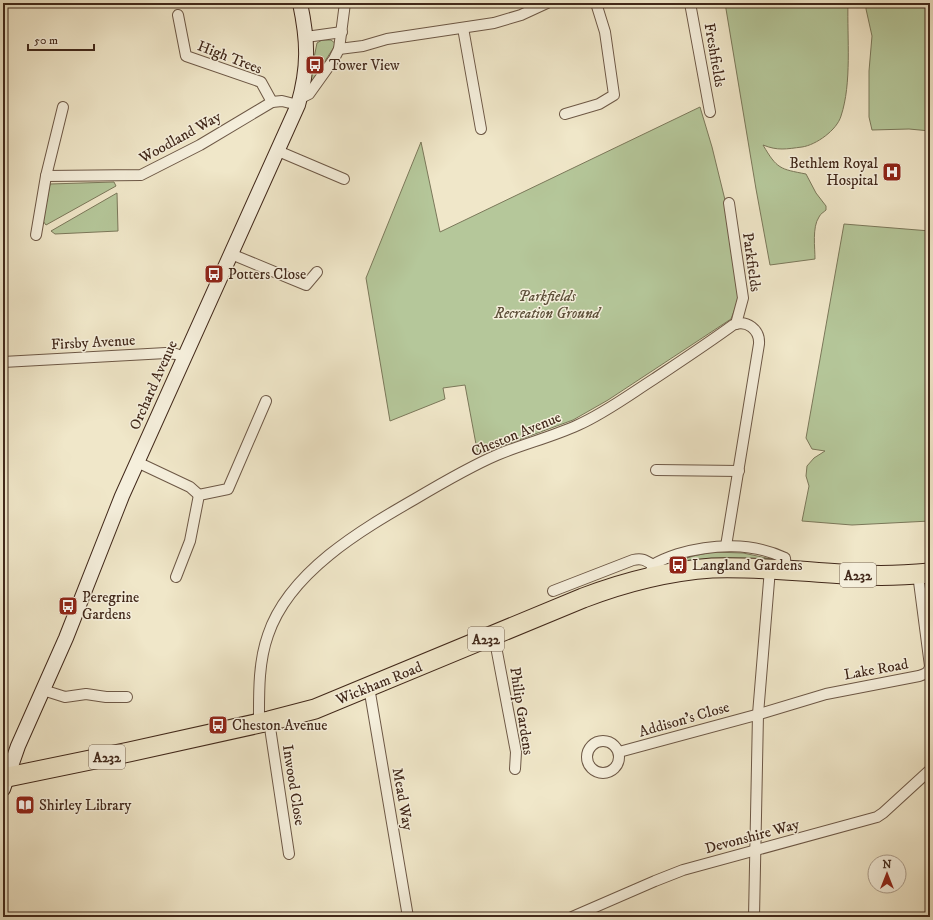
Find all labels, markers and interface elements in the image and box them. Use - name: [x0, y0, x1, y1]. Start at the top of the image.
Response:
- street label: Freshfields: [700, 22, 729, 89]
- scale bar: [28, 26, 94, 52]
- text: 50 m: [34, 33, 58, 48]
- street label: High Trees: [195, 36, 265, 78]
- bus stop icon: Tower View: [304, 54, 326, 76]
- place label: Tower View: [329, 56, 400, 75]
- street label: Woodland Way: [135, 107, 225, 168]
- place label: Bethlem Royal Hospital: [789, 154, 878, 190]
- hospital icon: Bethlem Royal Hospital: [881, 161, 903, 183]
- street label: Parkfields: [738, 231, 765, 293]
- bus stop icon: Potters Close: [203, 263, 225, 285]
- place label: Potters Close: [228, 265, 306, 284]
- park label: Parkfields Recreation Ground: [493, 287, 603, 323]
- street label: Firsby Avenue: [50, 331, 136, 354]
- street label: Orchard Avenue: [125, 337, 182, 433]
- street label: Cheston Avenue: [468, 408, 564, 461]
- bus stop icon: Langland Gardens: [667, 554, 689, 576]
- place label: Langland Gardens: [692, 556, 803, 575]
- road number: A232: [840, 563, 876, 587]
- place label: Peregrine Gardens: [82, 588, 139, 624]
- bus stop icon: Peregrine Gardens: [57, 595, 79, 617]
- road number: A232: [468, 627, 504, 651]
- street label: Lake Road: [842, 654, 910, 684]
- street label: Wickham Road: [332, 657, 426, 710]
- street label: Philip Gardens: [505, 666, 538, 756]
- street label: Addison's Close: [637, 698, 732, 741]
- bus stop icon: Cheston Avenue: [207, 714, 229, 736]
- place label: Cheston Avenue: [232, 716, 327, 735]
- street label: Inwood Close: [278, 743, 309, 827]
- road number: A232: [89, 745, 125, 769]
- street label: Mead Way: [388, 766, 417, 833]
- library icon: Shirley Library: [14, 794, 36, 816]
- place label: Shirley Library: [39, 796, 132, 815]
- street label: Devonshire Way: [703, 815, 802, 858]
- north arrow: [867, 854, 907, 894]
- text: N: [882, 858, 892, 872]

